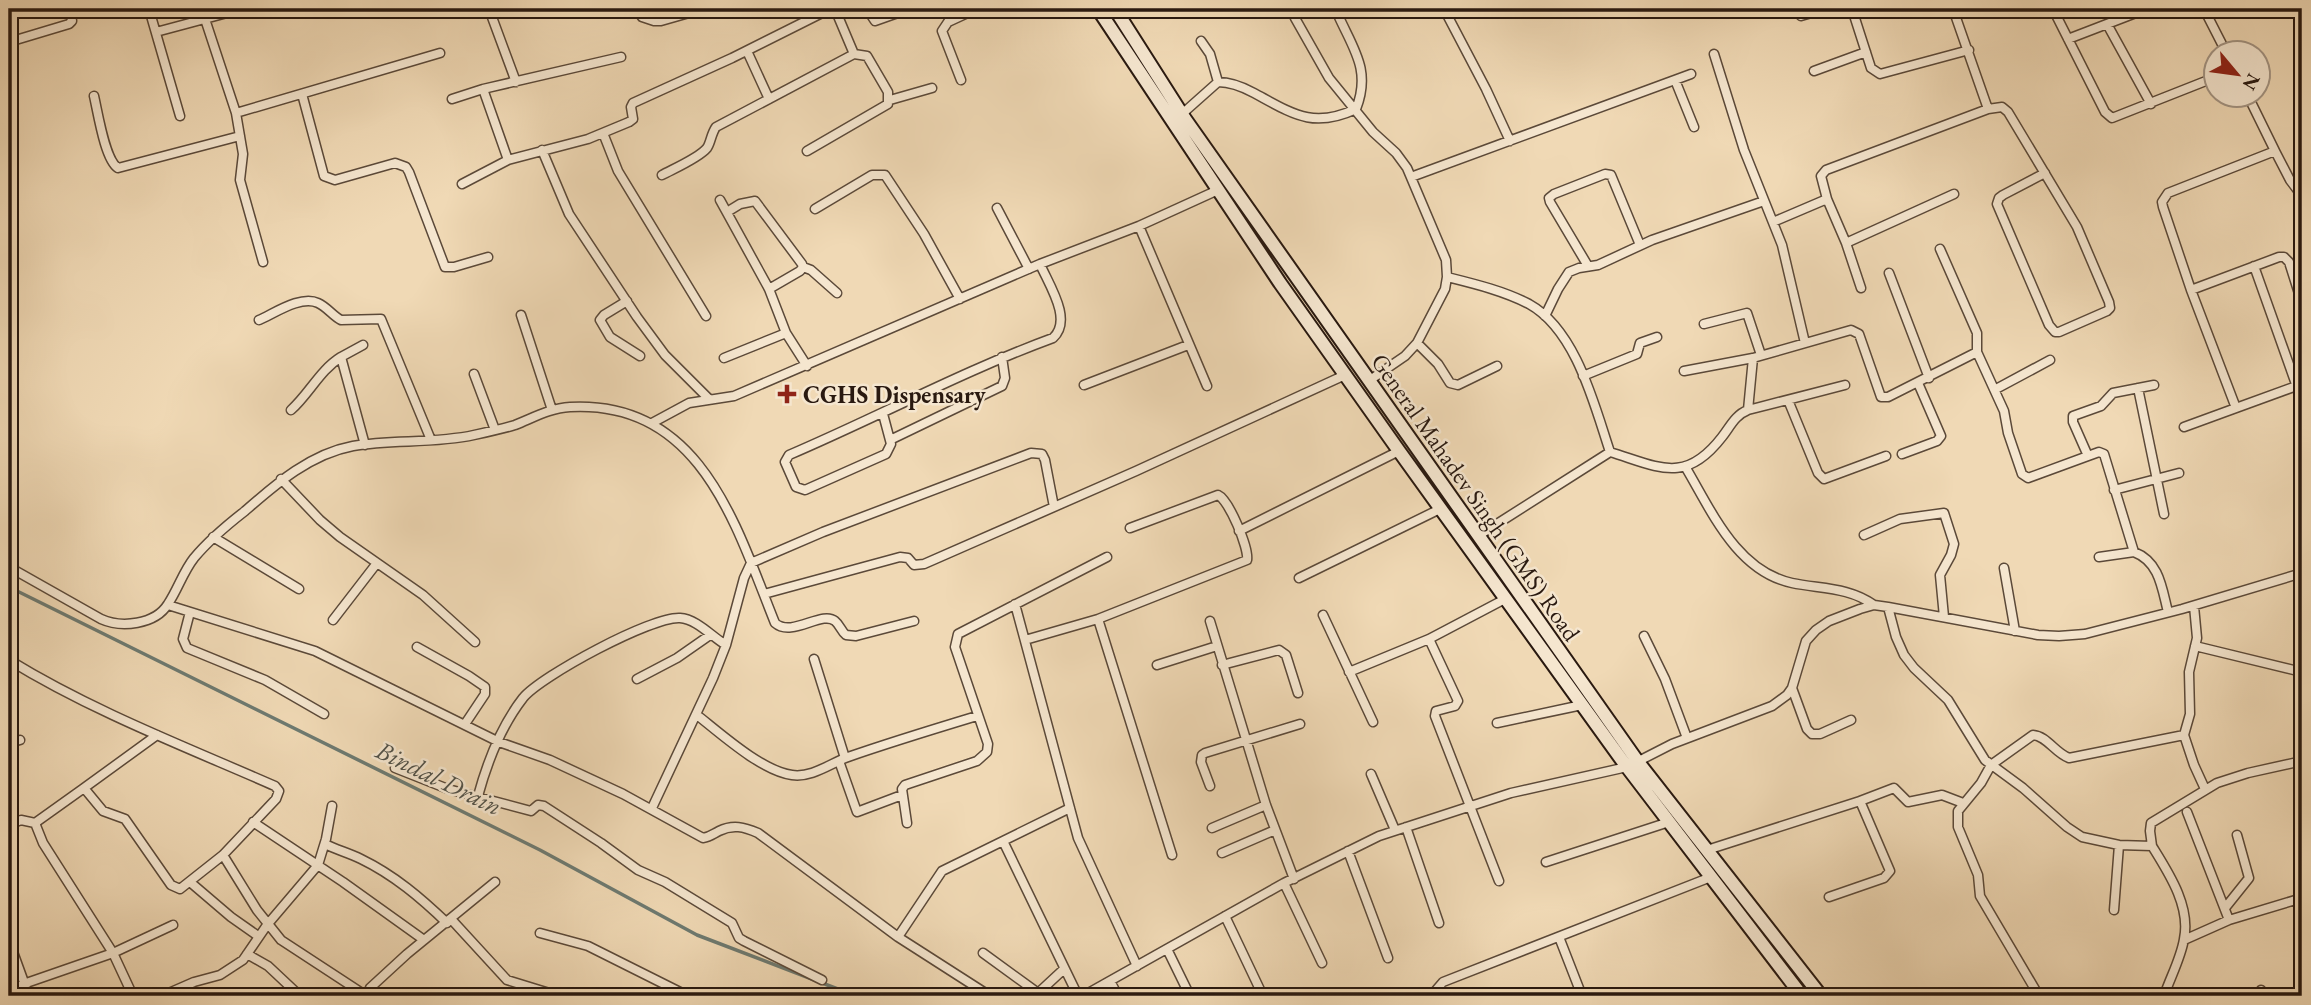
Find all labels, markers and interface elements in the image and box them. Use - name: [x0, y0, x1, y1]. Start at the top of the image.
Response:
- north arrow: [2202, 38, 2272, 108]
- text: N: [2236, 69, 2266, 95]
- street label: General Mahadev Singh (GMS) Road: [1365, 347, 1588, 648]
- place label: CGHS Dispensary: [803, 379, 986, 411]
- marker: CGHS Dispensary: [777, 384, 797, 404]
- water label: Bindal Drain: [370, 733, 507, 823]

